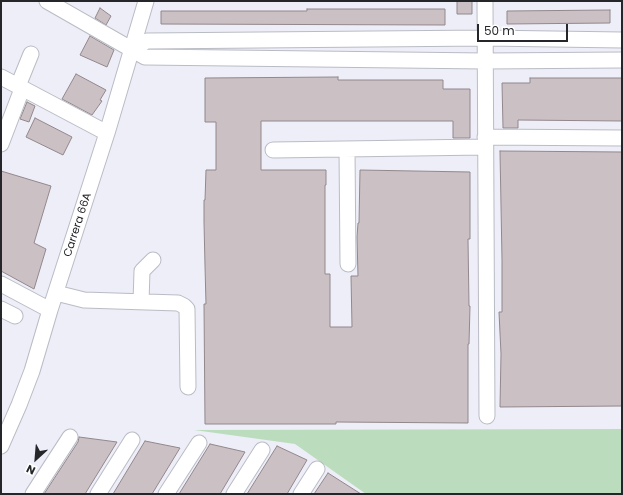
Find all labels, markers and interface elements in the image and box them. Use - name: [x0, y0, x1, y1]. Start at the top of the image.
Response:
- scale bar: [479, 16, 570, 42]
- text: 50 m: [484, 22, 515, 39]
- street label: Carrera 66A: [61, 191, 95, 259]
- north arrow: [16, 439, 56, 479]
- text: N: [24, 461, 38, 479]

